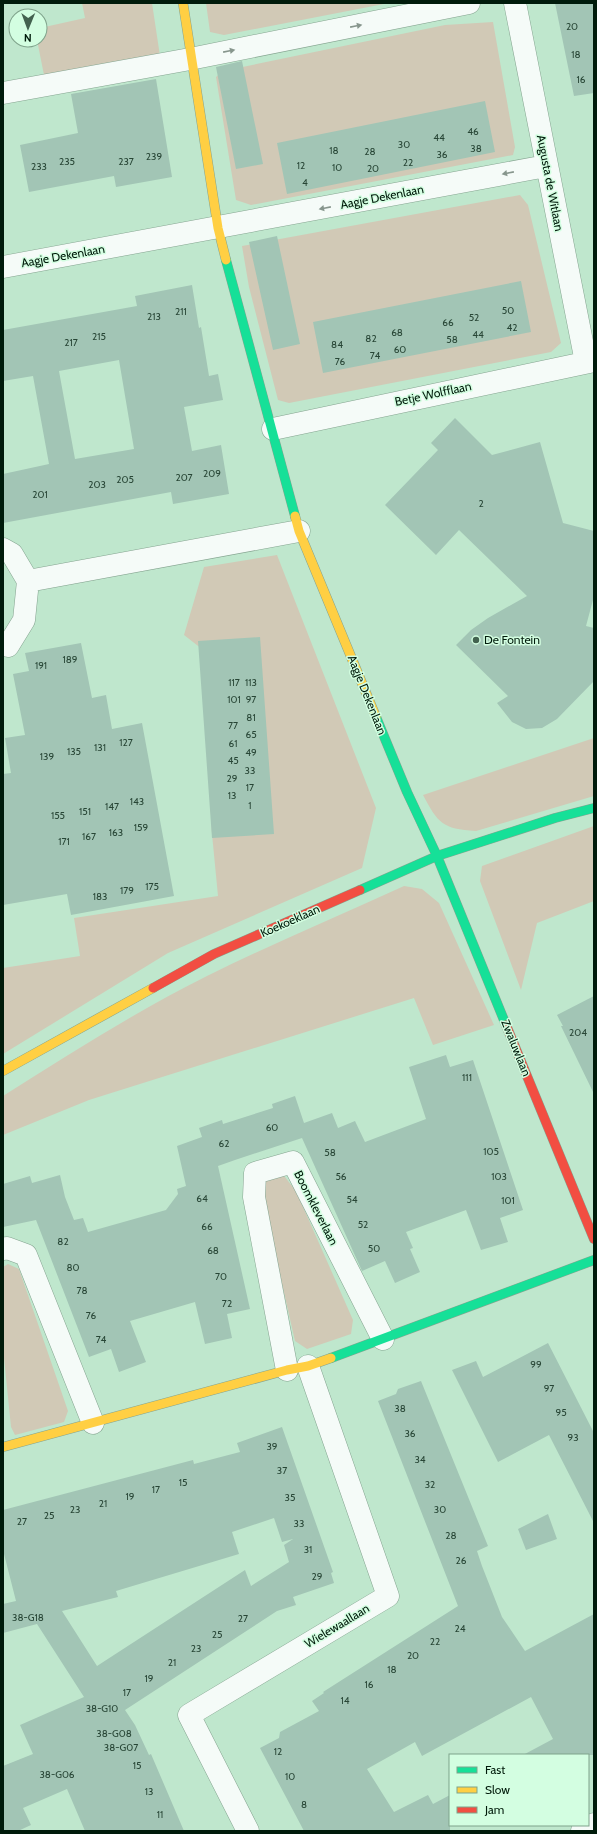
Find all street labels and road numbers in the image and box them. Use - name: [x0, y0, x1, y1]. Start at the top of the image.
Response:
- street label: Augusta de Witlaan: [534, 134, 567, 233]
- street label: Aagje Dekenlaan: [339, 181, 425, 212]
- street label: Aagje Dekenlaan: [20, 241, 106, 270]
- street label: Betje Wolfflaan: [393, 378, 473, 409]
- street label: Aagje Dekenlaan: [345, 653, 390, 737]
- street label: Koekoeklaan: [258, 901, 322, 940]
- street label: Zwaluwlaan: [498, 1017, 535, 1079]
- street label: Boomkleverlaan: [291, 1168, 342, 1248]
- street label: Wielewaallaan: [302, 1600, 372, 1651]

